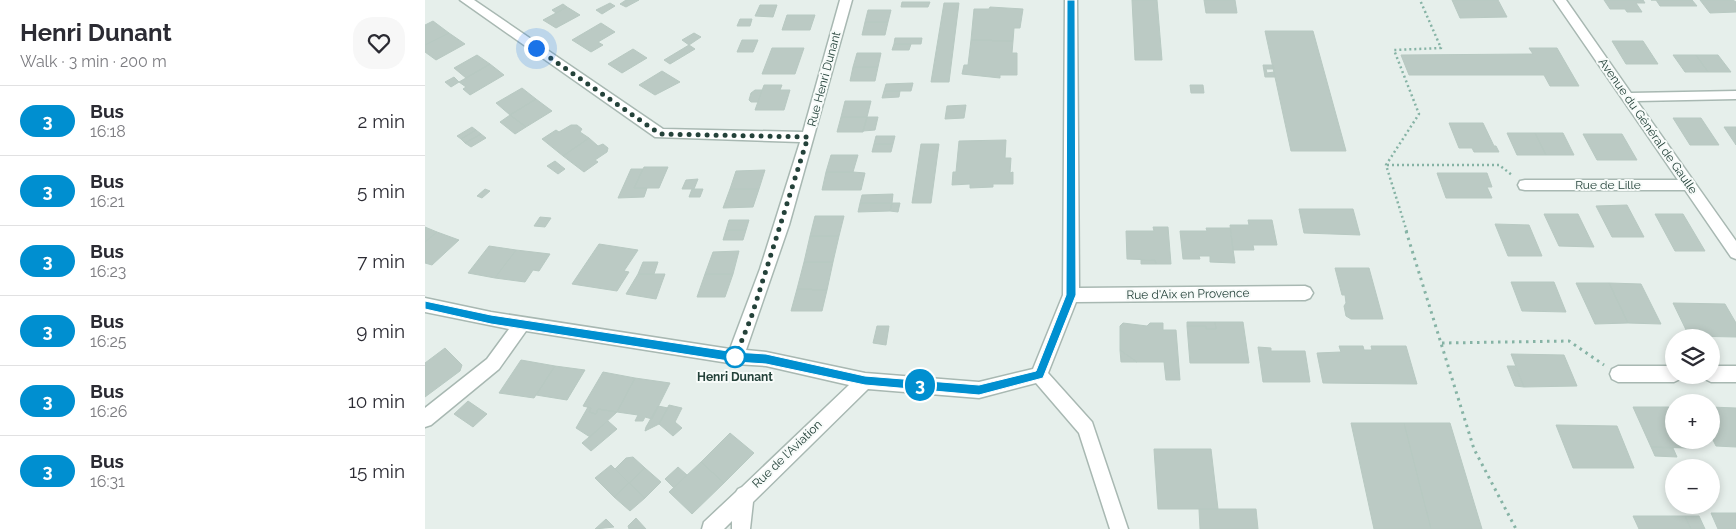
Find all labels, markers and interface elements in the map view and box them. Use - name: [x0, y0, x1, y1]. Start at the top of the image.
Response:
- button: heart: [353, 17, 405, 69]
- text: Henri Dunant: [20, 18, 172, 47]
- street label: Rue Henri Dunant: [805, 30, 843, 128]
- your location: [524, 36, 549, 61]
- text: Walk · 3 min · 200 m: [20, 52, 167, 71]
- street label: Avenue du Général de Gaulle: [1596, 55, 1700, 197]
- text: Bus: [90, 100, 124, 122]
- text: 3: [42, 110, 53, 131]
- text: 2 min: [358, 110, 405, 132]
- text: 16:18: [90, 122, 126, 141]
- text: Bus: [90, 170, 124, 192]
- street label: Rue de Lille: [1575, 178, 1641, 192]
- text: 3: [42, 180, 53, 201]
- text: 5 min: [357, 180, 405, 202]
- text: 16:21: [90, 192, 125, 211]
- text: Bus: [90, 240, 124, 262]
- text: 3: [42, 250, 53, 271]
- text: 7 min: [357, 250, 405, 272]
- text: 16:23: [90, 262, 126, 281]
- street label: Rue d'Aix en Provence: [1126, 286, 1250, 302]
- text: Bus: [90, 310, 124, 332]
- text: 3: [42, 320, 53, 341]
- text: 9 min: [356, 320, 405, 342]
- map controls: [1665, 329, 1720, 514]
- button: layers: [1665, 329, 1720, 384]
- text: 16:25: [90, 332, 127, 351]
- marker: Henri Dunant: [724, 346, 746, 368]
- line badge: 3: [904, 369, 936, 401]
- place label: Henri Dunant: [697, 370, 773, 384]
- text: 3: [915, 374, 925, 395]
- text: Bus: [90, 380, 124, 402]
- text: 3: [42, 390, 53, 411]
- text: 10 min: [348, 390, 405, 412]
- button: +: [1665, 394, 1720, 449]
- text: 16:26: [90, 402, 128, 421]
- street label: Rue de l'Aviation: [749, 417, 825, 491]
- text: Bus: [90, 450, 124, 472]
- button: −: [1665, 459, 1720, 514]
- text: 3: [42, 460, 53, 481]
- text: 15 min: [349, 460, 405, 482]
- text: 16:31: [90, 472, 125, 491]

